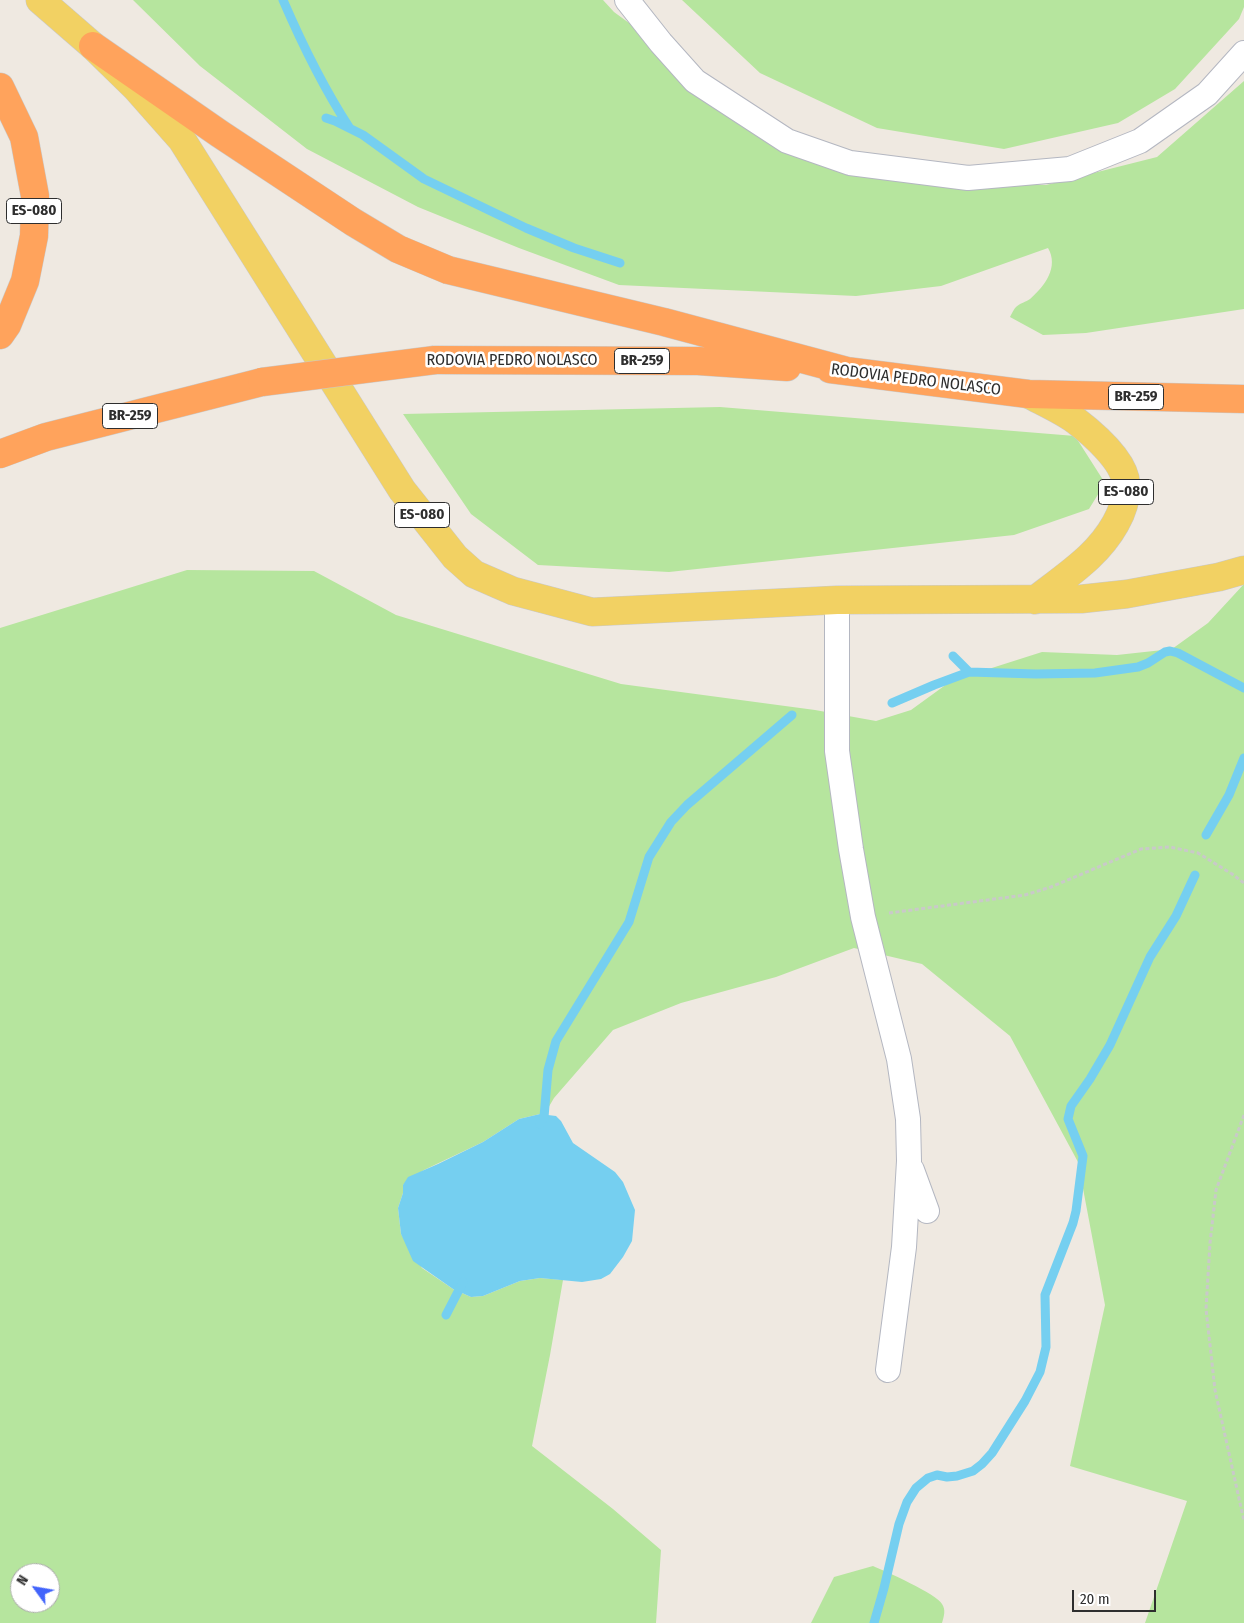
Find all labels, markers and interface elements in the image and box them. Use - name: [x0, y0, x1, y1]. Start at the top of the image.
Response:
- road number: ES-080: [6, 198, 62, 224]
- road number: BR-259: [614, 348, 670, 374]
- street label: RODOVIA PEDRO NOLASCO: [426, 351, 598, 371]
- street label: RODOVIA PEDRO NOLASCO: [830, 360, 1002, 400]
- road number: BR-259: [1108, 384, 1164, 410]
- road number: BR-259: [102, 404, 158, 428]
- road number: ES-080: [1098, 480, 1154, 504]
- road number: ES-080: [394, 502, 450, 528]
- north arrow: [10, 1563, 60, 1613]
- text: N: [13, 1572, 32, 1588]
- scale bar: [1074, 1580, 1158, 1612]
- text: 20 m: [1080, 1590, 1110, 1608]

